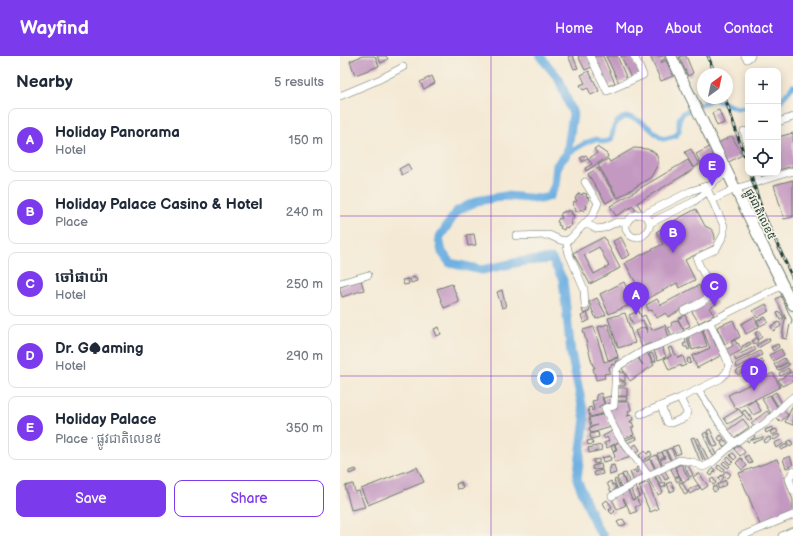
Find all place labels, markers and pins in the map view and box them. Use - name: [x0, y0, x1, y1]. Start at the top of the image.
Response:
- pin: E: [699, 153, 725, 186]
- pin: B: [660, 220, 686, 253]
- pin: C: [701, 273, 727, 306]
- pin: A: [623, 282, 649, 315]
- pin: D: [741, 358, 767, 391]

